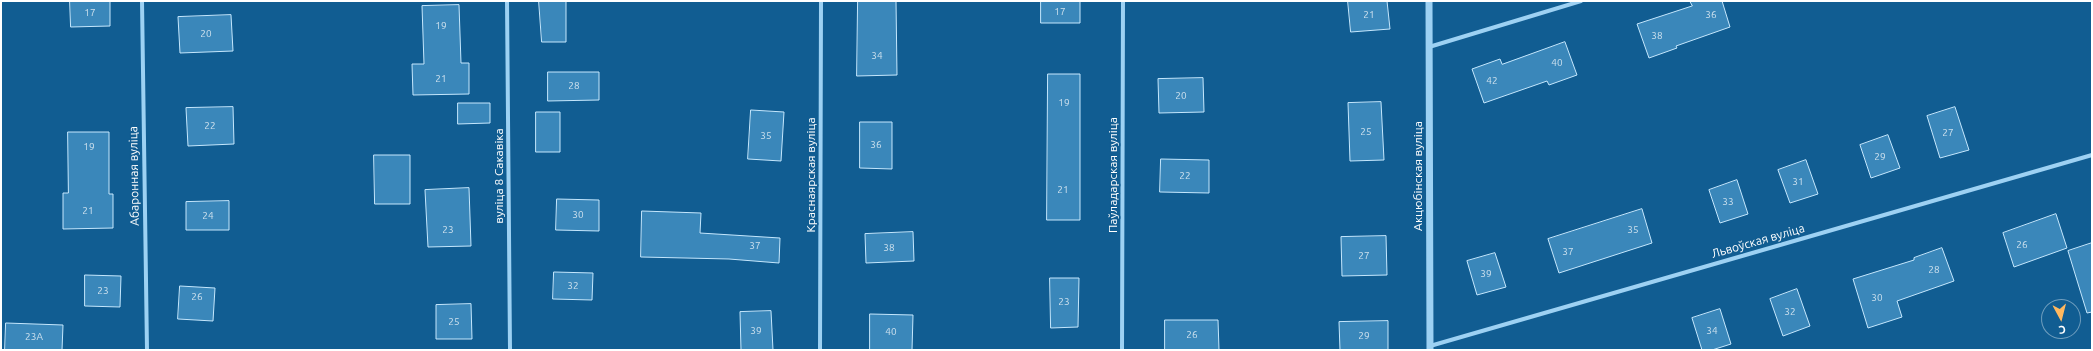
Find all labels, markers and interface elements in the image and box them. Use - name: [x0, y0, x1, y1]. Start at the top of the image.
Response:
- house number: 17: [1054, 6, 1066, 18]
- house number: 17: [84, 7, 96, 19]
- house number: 21: [1363, 9, 1375, 21]
- house number: 36: [1705, 9, 1717, 21]
- house number: 19: [435, 20, 447, 32]
- house number: 20: [200, 28, 212, 40]
- house number: 38: [1651, 30, 1663, 42]
- house number: 34: [871, 50, 883, 62]
- house number: 40: [1551, 57, 1563, 69]
- house number: 21: [435, 73, 447, 85]
- house number: 42: [1486, 75, 1498, 87]
- house number: 28: [568, 80, 580, 92]
- house number: 20: [1175, 90, 1187, 102]
- house number: 19: [1058, 97, 1070, 109]
- street label: Краснаярская вуліца: [804, 117, 818, 233]
- street label: Паўладарская вуліца: [1106, 117, 1120, 233]
- house number: 22: [204, 120, 216, 132]
- street label: Акцюбінская вуліца: [1411, 121, 1425, 231]
- street label: Абаронная вуліца: [126, 126, 142, 226]
- house number: 25: [1360, 126, 1372, 138]
- house number: 27: [1942, 127, 1954, 139]
- street label: вуліца 8 Сакавіка: [492, 128, 506, 224]
- house number: 35: [760, 130, 772, 142]
- house number: 36: [870, 139, 882, 151]
- house number: 19: [83, 141, 95, 153]
- house number: 29: [1874, 151, 1886, 163]
- house number: 22: [1179, 170, 1191, 182]
- house number: 31: [1792, 176, 1804, 188]
- house number: 21: [1057, 184, 1069, 196]
- house number: 33: [1722, 196, 1734, 208]
- house number: 21: [82, 205, 94, 217]
- house number: 30: [572, 209, 584, 221]
- house number: 24: [202, 210, 214, 222]
- street label: Львоўская вуліца: [1710, 221, 1806, 261]
- house number: 23: [442, 224, 454, 236]
- house number: 35: [1627, 224, 1639, 236]
- house number: 26: [2016, 239, 2028, 251]
- house number: 37: [749, 240, 761, 252]
- house number: 38: [883, 242, 895, 254]
- house number: 37: [1562, 246, 1574, 258]
- house number: 27: [1358, 250, 1370, 262]
- house number: 28: [1928, 264, 1940, 276]
- house number: 39: [1480, 268, 1492, 280]
- house number: 32: [567, 280, 579, 292]
- house number: 23: [97, 285, 109, 297]
- house number: 26: [191, 291, 203, 303]
- house number: 30: [1871, 292, 1883, 304]
- house number: 23: [1058, 296, 1070, 308]
- north arrow: [2041, 299, 2081, 339]
- house number: 32: [1784, 306, 1796, 318]
- house number: 25: [448, 316, 460, 328]
- text: С: [2058, 324, 2067, 336]
- house number: 39: [750, 325, 762, 337]
- house number: 34: [1706, 325, 1718, 337]
- house number: 40: [885, 326, 897, 338]
- house number: 26: [1186, 329, 1198, 341]
- house number: 29: [1358, 330, 1370, 342]
- house number: 23А: [25, 331, 43, 343]

